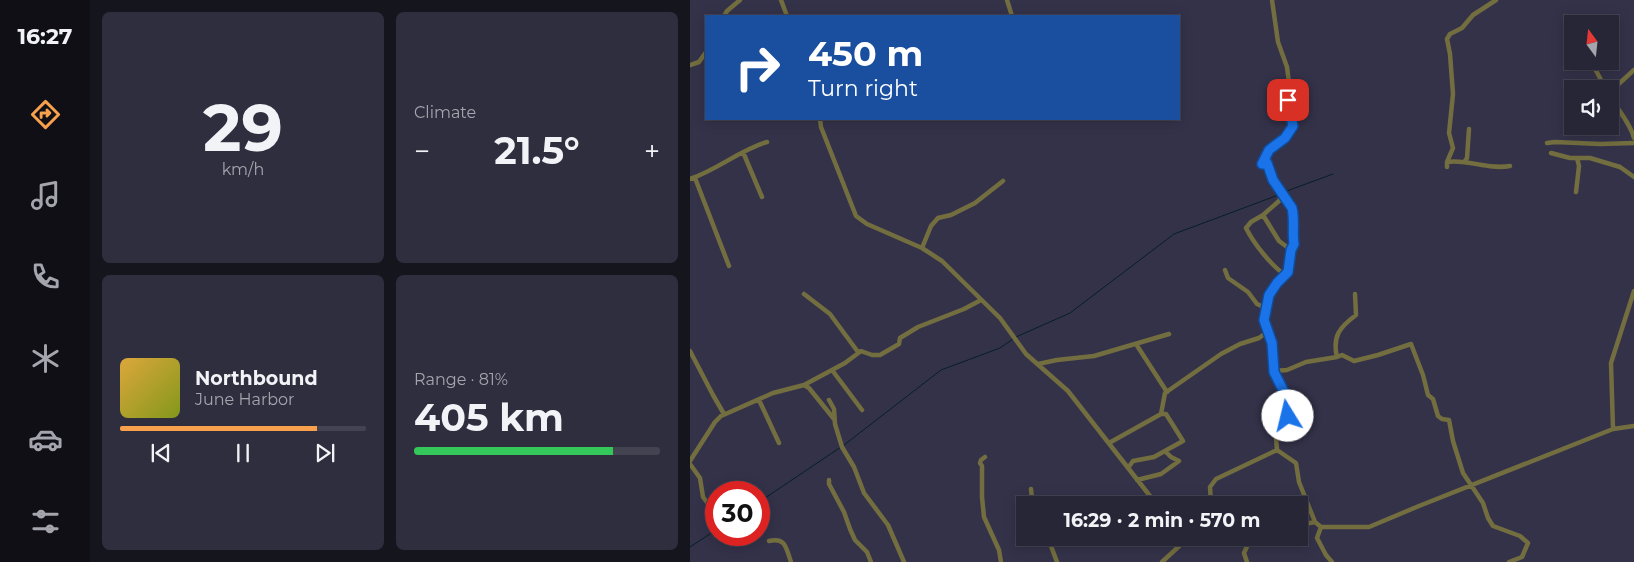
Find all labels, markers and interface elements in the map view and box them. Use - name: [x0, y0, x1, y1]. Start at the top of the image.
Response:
- north arrow: [1564, 15, 1619, 70]
- map controls: [1564, 15, 1619, 135]
- text: 16:27: [17, 23, 73, 50]
- text: 450 m: [808, 32, 923, 75]
- icon: right: [725, 35, 790, 100]
- text: Turn right: [808, 75, 918, 102]
- pin: [1267, 79, 1309, 121]
- button: sound: [1564, 80, 1619, 135]
- icon: arrive: [1274, 86, 1302, 114]
- text: 29: [203, 88, 283, 167]
- icon: directions: [28, 97, 63, 132]
- text: Climate: [414, 103, 476, 122]
- text: 21.5°: [494, 127, 580, 174]
- text: −: [414, 134, 430, 168]
- text: +: [644, 134, 660, 168]
- text: km/h: [222, 160, 264, 179]
- icon: music: [28, 178, 63, 213]
- icon: phone: [28, 259, 63, 294]
- icon: climate: [28, 341, 63, 376]
- text: Northbound: [195, 367, 318, 390]
- text: Range · 81%: [414, 370, 508, 389]
- position arrow: [1261, 389, 1313, 441]
- text: June Harbor: [195, 390, 294, 409]
- text: 405 km: [414, 394, 564, 441]
- icon: car: [28, 422, 63, 457]
- icon: previous: [147, 439, 175, 467]
- icon: pause: [229, 439, 257, 467]
- icon: next: [311, 439, 339, 467]
- speed limit sign: 30: [705, 481, 770, 546]
- icon: filters: [28, 504, 63, 539]
- text: 16:29 · 2 min · 570 m: [1064, 509, 1260, 532]

